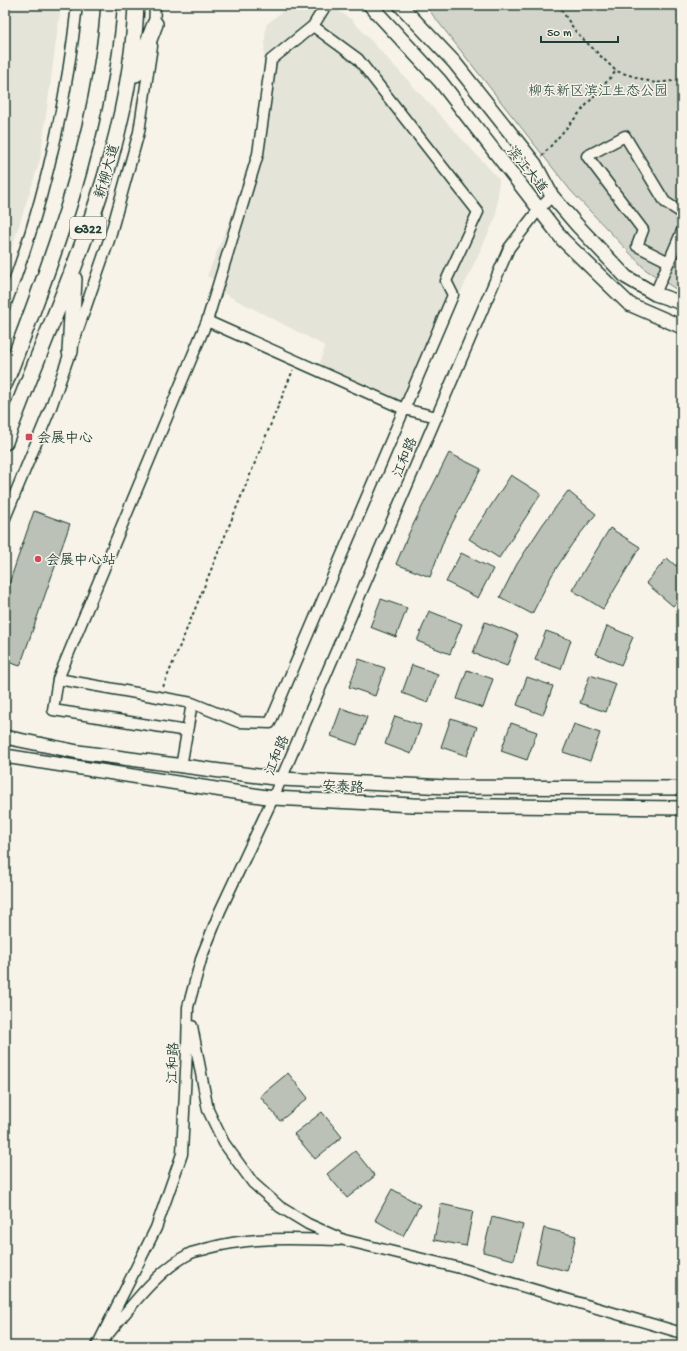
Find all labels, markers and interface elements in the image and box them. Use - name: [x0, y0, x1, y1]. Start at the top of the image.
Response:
- scale bar: [541, 18, 618, 44]
- text: 50 m: [547, 27, 572, 41]
- park label: 柳东新区滨江生态公园: [528, 83, 668, 101]
- street label: 新柳大道: [93, 142, 124, 201]
- street label: 滨江大道: [502, 143, 550, 198]
- road number: G322: [70, 217, 106, 239]
- place label: 会展中心: [37, 430, 93, 448]
- marker: 会展中心: [24, 432, 34, 442]
- street label: 江和路: [389, 435, 422, 481]
- place label: 会展中心站: [46, 552, 116, 570]
- marker: 会展中心站: [33, 554, 43, 564]
- street label: 江和路: [261, 733, 294, 779]
- street label: 安泰路: [321, 778, 364, 798]
- street label: 江和路: [164, 1042, 184, 1084]

